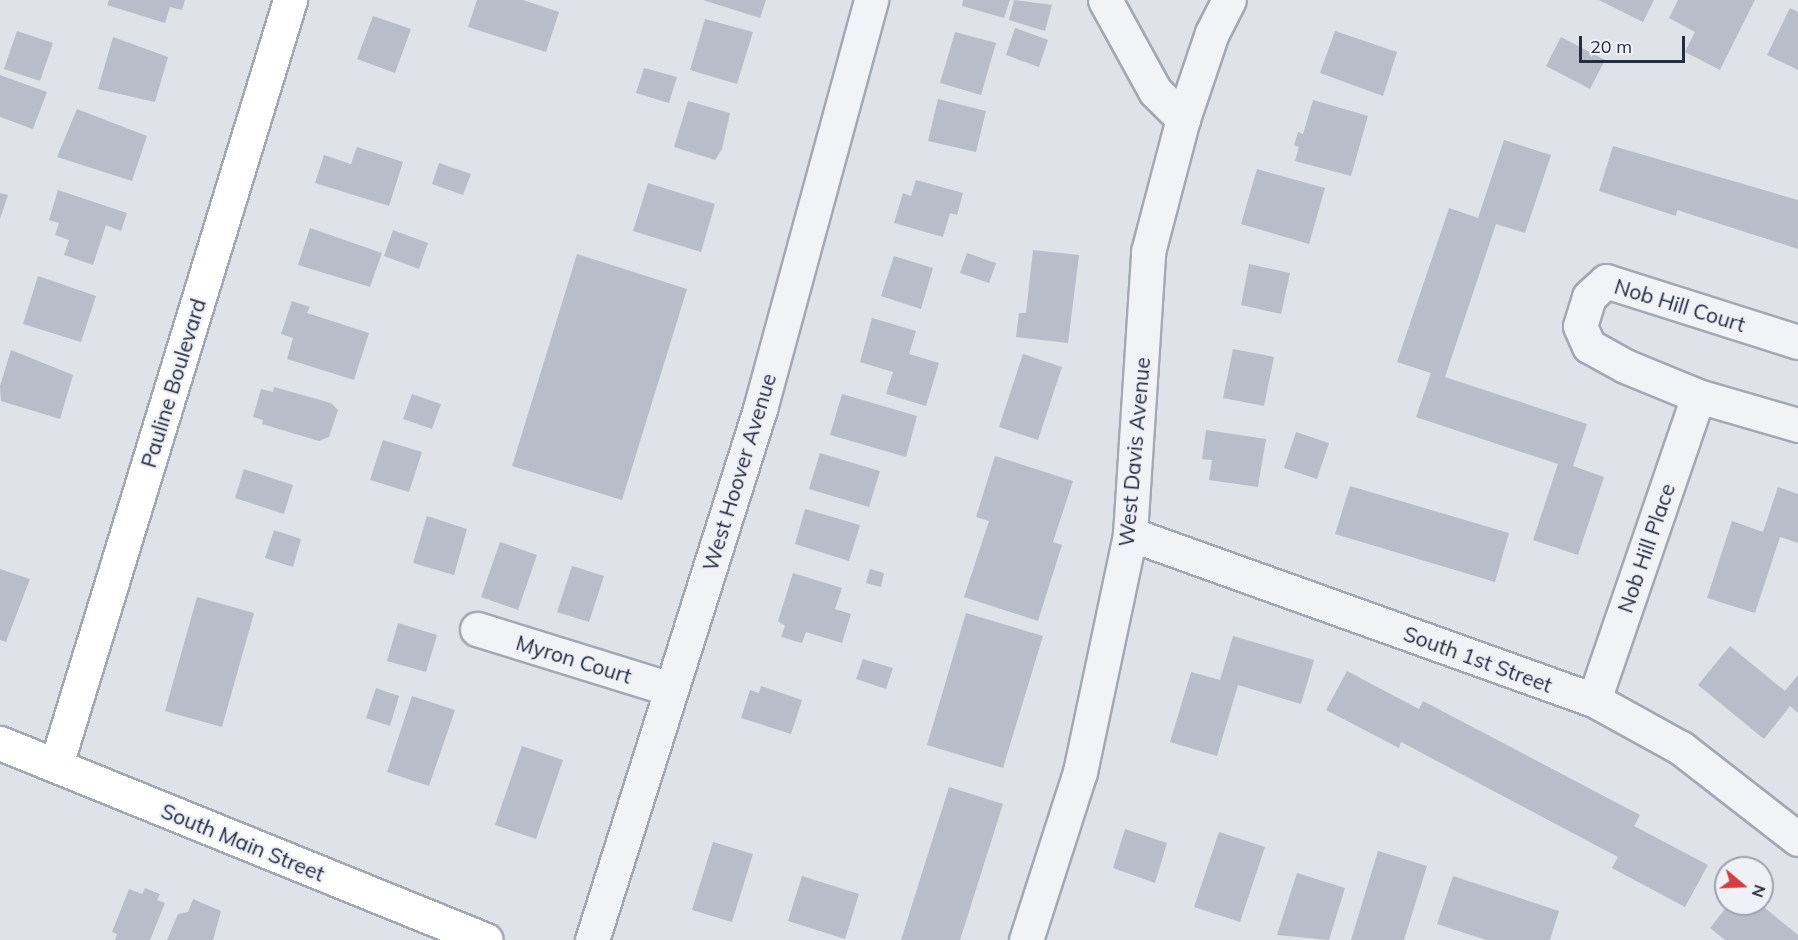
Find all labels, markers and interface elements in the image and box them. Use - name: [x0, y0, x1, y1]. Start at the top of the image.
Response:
- scale bar: [1582, 24, 1688, 62]
- text: 20 m: [1590, 35, 1632, 58]
- street label: Nob Hill Court: [1611, 273, 1749, 337]
- street label: Pauline Boulevard: [135, 295, 211, 471]
- street label: West Davis Avenue: [1113, 356, 1155, 548]
- street label: West Hoover Avenue: [697, 370, 781, 574]
- street label: Nob Hill Place: [1612, 480, 1680, 616]
- street label: South 1st Street: [1400, 620, 1556, 698]
- street label: Myron Court: [513, 629, 635, 689]
- street label: South Main Street: [158, 798, 328, 886]
- north arrow: [1714, 856, 1774, 916]
- text: N: [1748, 882, 1771, 900]

